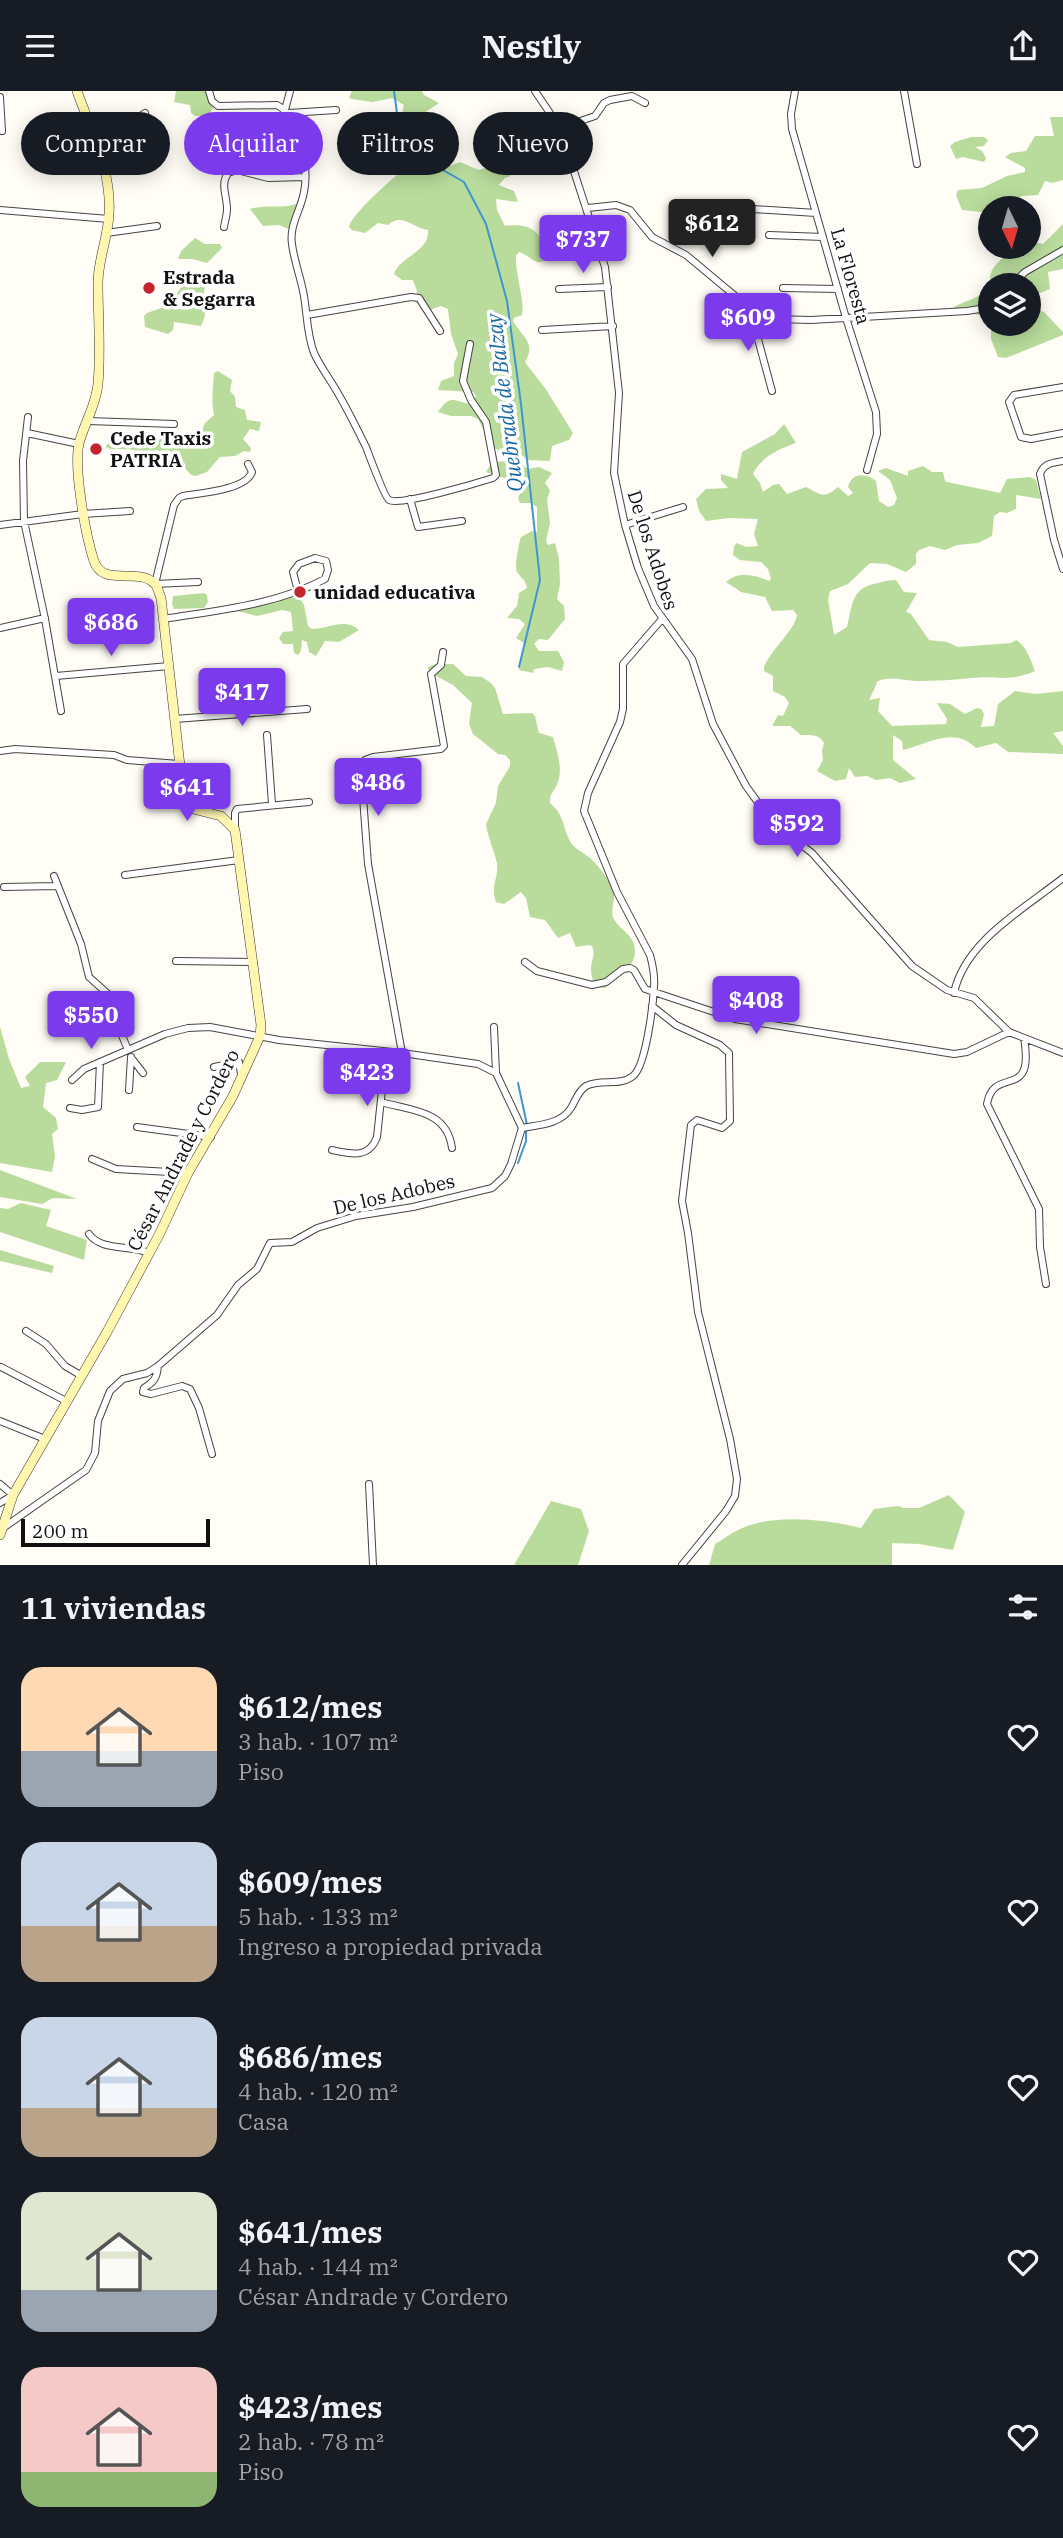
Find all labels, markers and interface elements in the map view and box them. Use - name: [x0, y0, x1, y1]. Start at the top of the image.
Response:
- text: Nestly: [482, 25, 581, 67]
- icon: menu: [21, 27, 59, 65]
- icon: share: [1004, 27, 1042, 65]
- chip: Comprar: [21, 112, 170, 175]
- chip: Alquilar: [184, 112, 323, 175]
- chip: Filtros: [337, 112, 459, 175]
- chip: Nuevo: [473, 112, 593, 175]
- north arrow: [978, 196, 1041, 259]
- map controls: [978, 196, 1041, 336]
- pin: $612: [671, 199, 753, 259]
- text: $612: [684, 207, 740, 237]
- pin: $737: [542, 215, 624, 275]
- text: $737: [555, 223, 611, 253]
- street label: La Floresta: [826, 225, 876, 327]
- place label: Estrada & Segarra: [163, 265, 256, 311]
- button: layers: [978, 273, 1041, 336]
- marker: Estrada & Segarra: [141, 280, 157, 296]
- pin: $609: [707, 293, 789, 353]
- text: $609: [720, 301, 776, 331]
- water label: Quebrada de Balzay: [479, 310, 529, 494]
- place label: Cede Taxis PATRIA: [110, 426, 211, 472]
- marker: Cede Taxis PATRIA: [88, 441, 104, 457]
- street label: De los Adobes: [622, 487, 684, 613]
- place label: unidad educativa: [314, 580, 476, 604]
- marker: unidad educativa: [292, 584, 308, 600]
- pin: $686: [70, 599, 152, 658]
- text: $686: [83, 606, 139, 636]
- pin: $417: [201, 669, 283, 728]
- text: $417: [214, 676, 270, 706]
- pin: $486: [337, 759, 419, 818]
- pin: $641: [146, 763, 228, 823]
- text: $486: [350, 766, 406, 796]
- text: $641: [159, 771, 215, 801]
- pin: $592: [756, 799, 838, 859]
- text: $592: [769, 807, 825, 837]
- pin: $408: [715, 977, 797, 1036]
- text: $408: [728, 984, 784, 1014]
- pin: $550: [50, 991, 132, 1051]
- text: $550: [63, 999, 119, 1029]
- street label: César Andrade y Cordero: [122, 1045, 244, 1255]
- pin: $423: [326, 1049, 408, 1108]
- text: $423: [339, 1056, 395, 1086]
- street label: De los Adobes: [331, 1168, 457, 1220]
- scale bar: [21, 1516, 210, 1548]
- text: 200 m: [32, 1519, 89, 1543]
- text: 11 viviendas: [21, 1588, 206, 1627]
- icon: filters: [1004, 1588, 1042, 1626]
- text: $612/mes: [238, 1687, 383, 1726]
- icon: home: [77, 1695, 161, 1779]
- icon: heart: [1004, 1718, 1042, 1756]
- text: 3 hab. · 107 m²: [238, 1726, 398, 1756]
- text: Piso: [238, 1756, 284, 1786]
- text: $609/mes: [238, 1862, 383, 1901]
- icon: home: [77, 1870, 161, 1954]
- icon: heart: [1004, 1893, 1042, 1931]
- text: 5 hab. · 133 m²: [238, 1901, 398, 1931]
- text: Ingreso a propiedad privada: [238, 1931, 543, 1961]
- text: $686/mes: [238, 2037, 383, 2076]
- icon: home: [77, 2045, 161, 2129]
- icon: heart: [1004, 2068, 1042, 2106]
- text: 4 hab. · 120 m²: [238, 2076, 398, 2106]
- text: Casa: [238, 2106, 289, 2136]
- text: $641/mes: [238, 2212, 383, 2251]
- icon: home: [77, 2220, 161, 2304]
- icon: heart: [1004, 2243, 1042, 2281]
- text: 4 hab. · 144 m²: [238, 2251, 398, 2281]
- text: César Andrade y Cordero: [238, 2281, 508, 2311]
- text: $423/mes: [238, 2387, 383, 2426]
- icon: home: [77, 2395, 161, 2479]
- icon: heart: [1004, 2418, 1042, 2456]
- text: 2 hab. · 78 m²: [238, 2426, 384, 2456]
- text: Piso: [238, 2456, 284, 2486]

